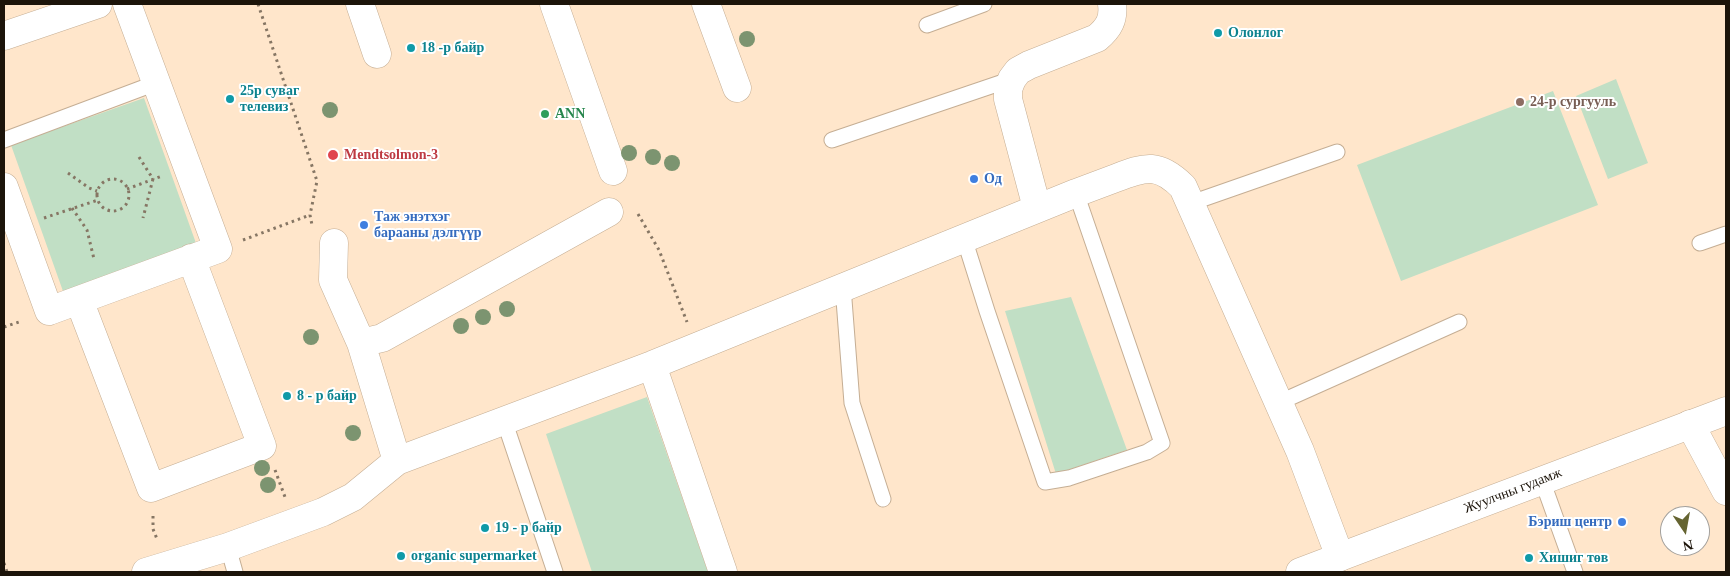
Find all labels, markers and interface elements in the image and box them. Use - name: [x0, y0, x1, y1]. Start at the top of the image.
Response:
- place label: Олонлог: [1228, 25, 1283, 41]
- marker: Олонлог: [1212, 27, 1224, 39]
- place label: 18 -р байр: [421, 40, 484, 56]
- marker: 18 -р байр: [405, 42, 417, 54]
- place label: 25р суваг телевиз: [240, 83, 299, 115]
- marker: 25р суваг телевиз: [224, 93, 236, 105]
- place label: 24-р сургууль: [1530, 94, 1616, 110]
- marker: 24-р сургууль: [1514, 96, 1526, 108]
- place label: ANN: [555, 106, 585, 122]
- marker: ANN: [539, 108, 551, 120]
- place label: Mendtsolmon-3: [344, 147, 438, 163]
- marker: Mendtsolmon-3: [326, 148, 340, 162]
- place label: Од: [984, 171, 1002, 187]
- marker: Од: [968, 173, 980, 185]
- place label: Таж энэтхэг барааны дэлгүүр: [374, 209, 482, 242]
- marker: Таж энэтхэг барааны дэлгүүр: [358, 219, 370, 231]
- place label: 8 - р байр: [297, 388, 357, 404]
- marker: 8 - р байр: [281, 390, 293, 402]
- street label: Жуулчны гудамж: [1462, 465, 1564, 517]
- north arrow: [1660, 506, 1710, 556]
- place label: Бэриш центр: [1528, 514, 1612, 530]
- marker: Бэриш центр: [1616, 516, 1628, 528]
- place label: 19 - р байр: [495, 520, 562, 536]
- marker: 19 - р байр: [479, 522, 491, 534]
- text: N: [1682, 537, 1695, 554]
- place label: organic supermarket: [411, 548, 537, 564]
- marker: organic supermarket: [395, 550, 407, 562]
- place label: Хишиг төв: [1539, 550, 1608, 566]
- marker: Хишиг төв: [1523, 552, 1535, 564]

